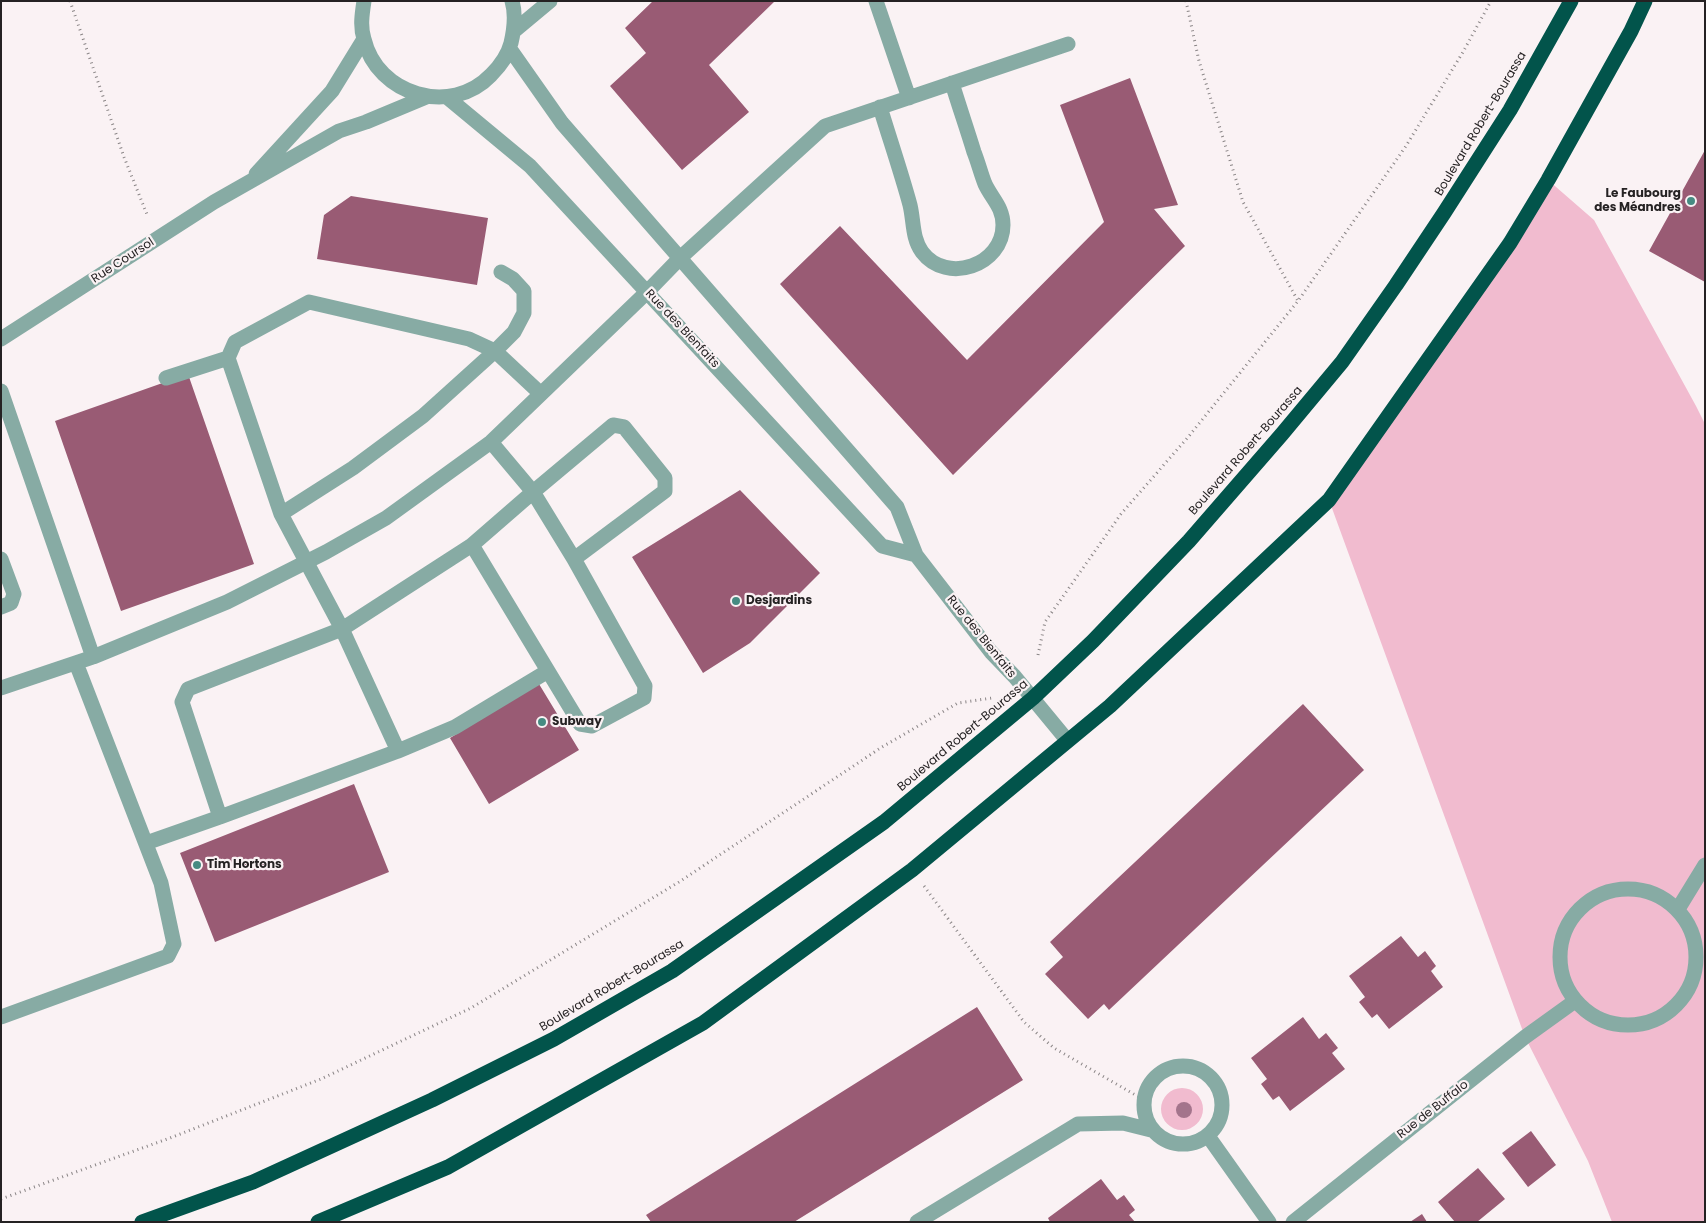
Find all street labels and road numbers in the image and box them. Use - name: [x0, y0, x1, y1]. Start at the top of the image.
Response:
- street label: Boulevard Robert-Bourassa: [1432, 49, 1530, 199]
- street label: Rue Coursol: [89, 235, 157, 287]
- street label: Rue des Bienfaits: [642, 287, 722, 371]
- street label: Boulevard Robert-Bourassa: [1186, 384, 1306, 518]
- street label: Rue des Bienfaits: [943, 593, 1019, 681]
- street label: Boulevard Robert-Bourassa: [895, 677, 1031, 795]
- street label: Boulevard Robert-Bourassa: [537, 937, 687, 1035]
- street label: Rue de Buffalo: [1395, 1078, 1471, 1142]

